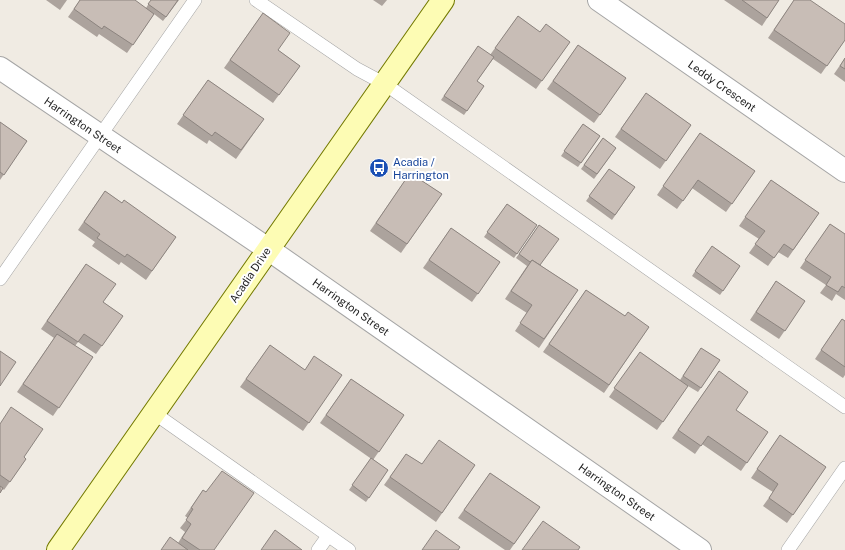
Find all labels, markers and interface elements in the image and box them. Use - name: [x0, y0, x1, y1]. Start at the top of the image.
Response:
- street label: Leddy Crescent: [686, 58, 758, 114]
- street label: Harrington Street: [42, 95, 124, 155]
- place label: Acadia / Harrington: [393, 156, 449, 181]
- bus stop icon: Acadia / Harrington: [368, 157, 390, 179]
- street label: Acadia Drive: [227, 245, 273, 305]
- street label: Harrington Street: [310, 276, 392, 338]
- street label: Harrington Street: [576, 461, 658, 523]

